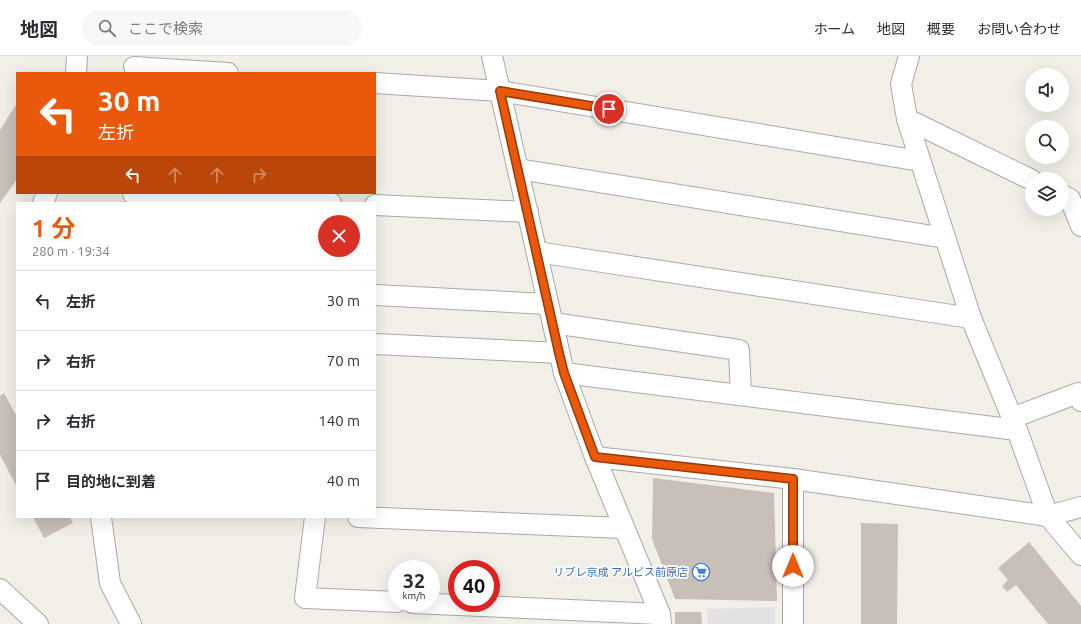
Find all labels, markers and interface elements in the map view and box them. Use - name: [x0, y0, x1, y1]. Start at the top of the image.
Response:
- search box: [82, 10, 362, 46]
- icon: search: [96, 17, 118, 39]
- text: 地図: [20, 18, 58, 40]
- text: ここで検索: [128, 20, 203, 37]
- text: ホーム: [813, 21, 855, 37]
- text: 地図: [877, 21, 905, 37]
- text: 概要: [927, 21, 955, 37]
- text: お問い合わせ: [977, 21, 1061, 37]
- map controls: [1025, 68, 1069, 216]
- button: sound: [1025, 68, 1069, 112]
- text: 30 m: [98, 85, 160, 116]
- icon: left: [32, 88, 84, 140]
- pin: [592, 92, 626, 126]
- icon: arrive: [598, 98, 620, 120]
- button: search: [1025, 120, 1069, 164]
- text: 左折: [98, 122, 134, 142]
- icon: left: [122, 164, 144, 186]
- icon: ahead: [164, 164, 186, 186]
- icon: ahead: [206, 164, 228, 186]
- icon: right: [248, 164, 270, 186]
- button: layers: [1025, 172, 1069, 216]
- text: 1 分: [32, 215, 75, 242]
- button: close: [318, 215, 360, 257]
- text: 280 m · 19:34: [32, 244, 110, 258]
- icon: left: [32, 290, 54, 312]
- text: 30 m: [327, 292, 360, 309]
- text: 左折: [66, 293, 96, 310]
- icon: right: [32, 350, 54, 372]
- text: 70 m: [327, 352, 360, 369]
- text: 右折: [66, 353, 96, 370]
- icon: right: [32, 410, 54, 432]
- text: 140 m: [318, 412, 360, 429]
- text: 右折: [66, 413, 96, 430]
- icon: arrive: [32, 470, 54, 492]
- text: 40 m: [327, 472, 360, 489]
- text: 目的地に到着: [66, 473, 156, 490]
- position arrow: [772, 545, 814, 587]
- speed limit sign: 40: [448, 560, 500, 612]
- supermarket icon: リブレ京成 アルビス前原店: [691, 562, 711, 582]
- place label: リブレ京成 アルビス前原店: [554, 566, 688, 578]
- text: 32: [403, 569, 425, 592]
- text: km/h: [402, 590, 426, 601]

